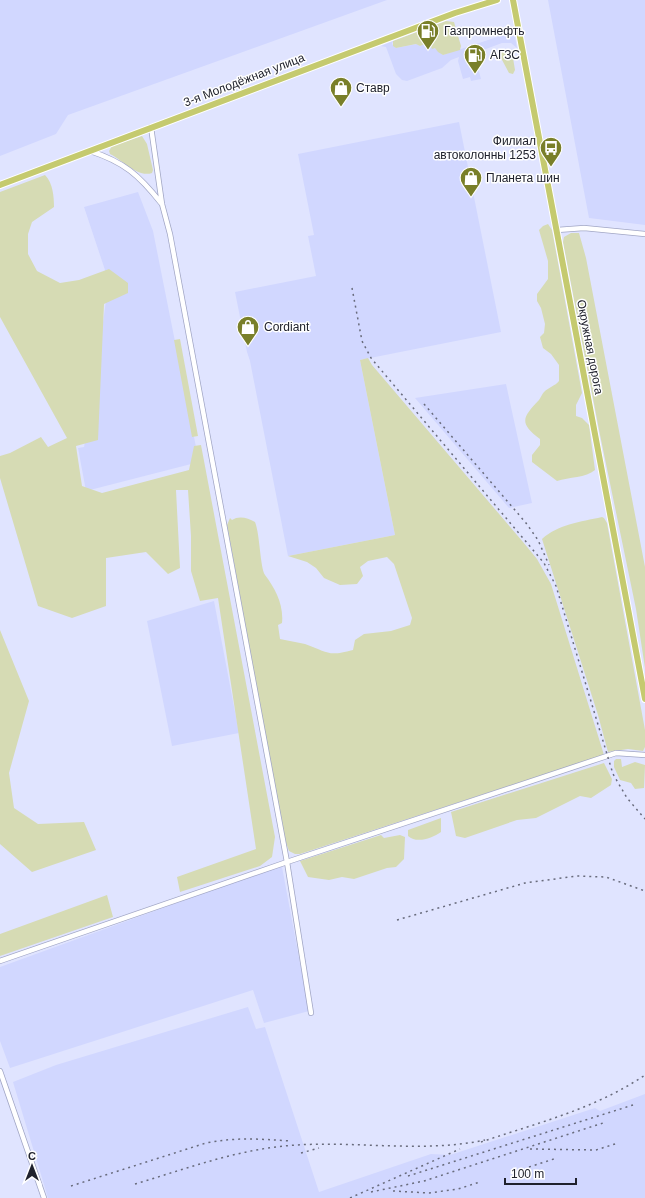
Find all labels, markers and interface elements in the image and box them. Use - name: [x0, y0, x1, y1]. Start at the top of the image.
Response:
- fuel station icon: Газпромнефть: [415, 18, 441, 51]
- place label: Газпромнефть: [444, 24, 525, 38]
- fuel station icon: АГЗС: [462, 42, 488, 75]
- place label: АГЗС: [490, 48, 520, 62]
- street label: 3-я Молодёжная улица: [182, 50, 307, 110]
- shop icon: Ставр: [328, 75, 354, 108]
- place label: Ставр: [356, 81, 390, 95]
- place label: Филиал автоколонны 1253: [434, 134, 536, 162]
- bus stop icon: Филиал автоколонны 1253: [538, 135, 564, 168]
- shop icon: Планета шин: [458, 165, 484, 198]
- place label: Планета шин: [486, 171, 560, 185]
- street label: Окружная дорога: [574, 298, 606, 396]
- shop icon: Cordiant: [235, 314, 261, 347]
- place label: Cordiant: [264, 320, 310, 334]
- north arrow: [12, 1146, 52, 1186]
- text: С: [28, 1150, 36, 1162]
- scale bar: [505, 1160, 576, 1186]
- text: 100 m: [511, 1167, 544, 1181]

